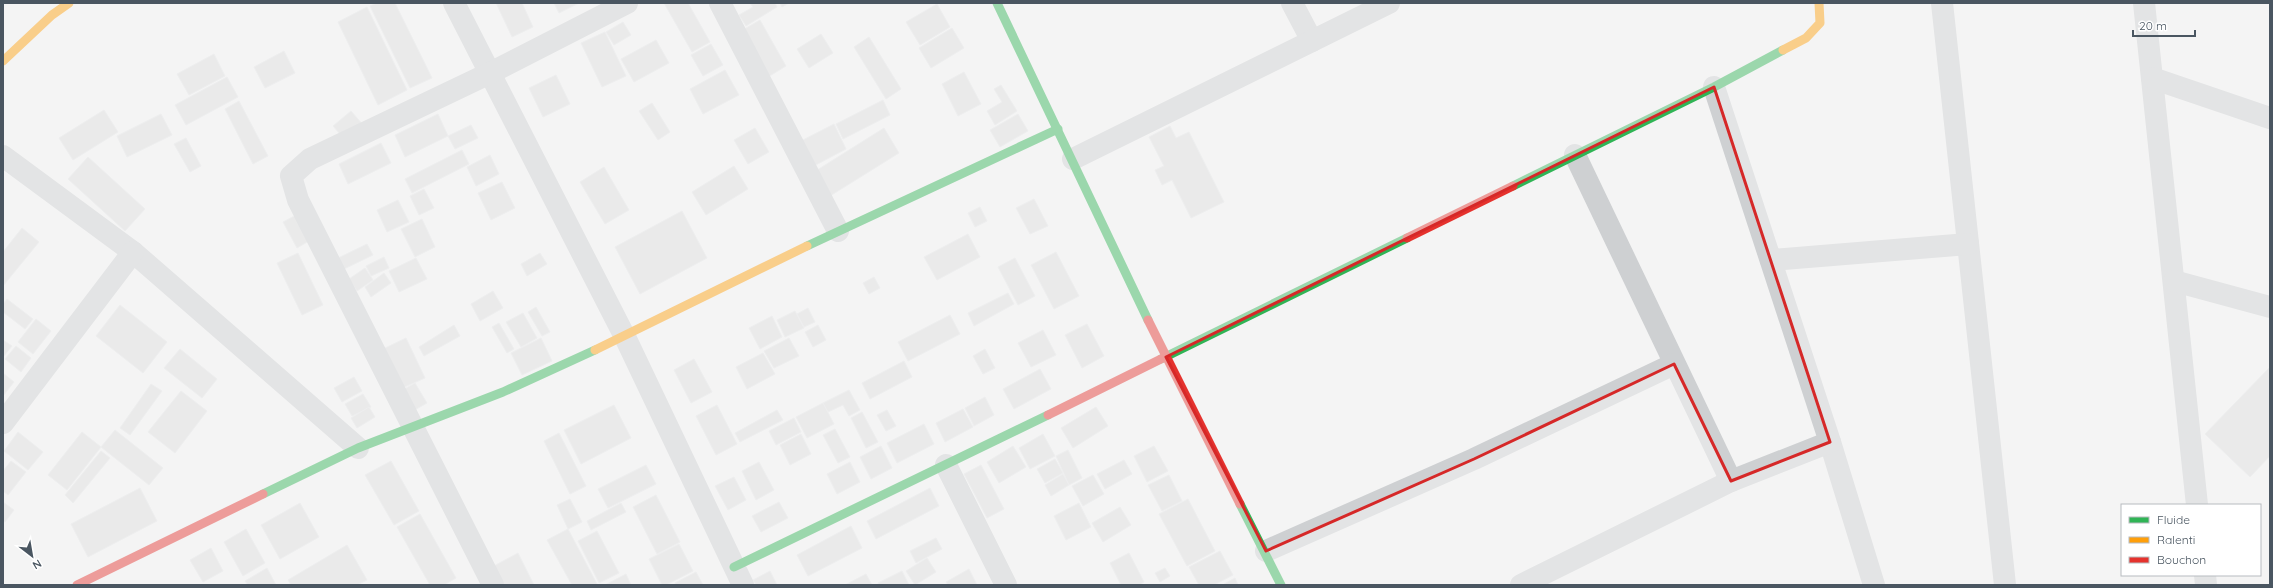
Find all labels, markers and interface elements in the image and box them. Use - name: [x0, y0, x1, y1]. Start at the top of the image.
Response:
- scale bar: [2133, 12, 2195, 38]
- text: 20 m: [2139, 18, 2167, 33]
- legend: [2121, 504, 2261, 576]
- text: Fluide: [2157, 512, 2190, 527]
- text: Ralenti: [2157, 532, 2195, 547]
- north arrow: [12, 536, 52, 576]
- text: Bouchon: [2157, 552, 2206, 567]
- text: N: [30, 556, 44, 573]

